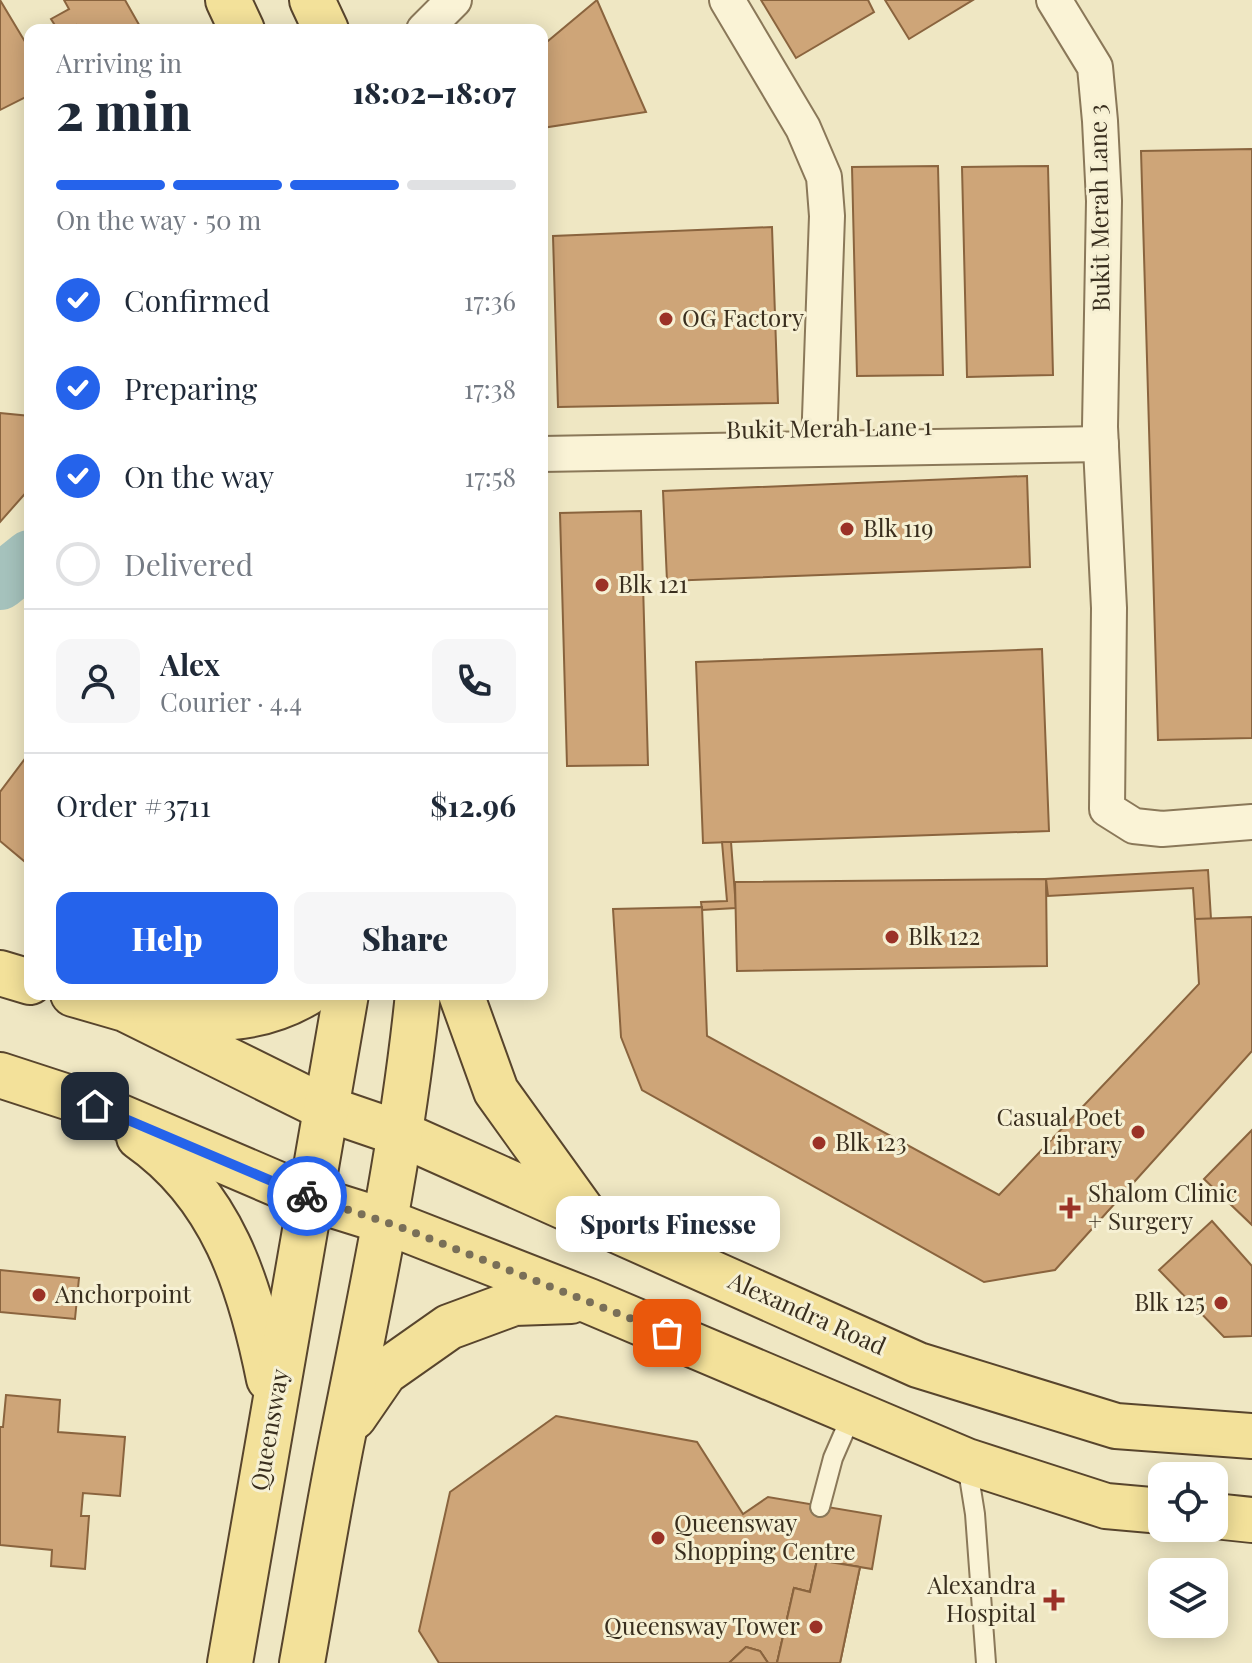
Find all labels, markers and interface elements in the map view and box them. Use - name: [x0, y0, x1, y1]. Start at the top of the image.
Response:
- text: Arriving in: [56, 45, 182, 80]
- text: 18:02–18:07: [352, 72, 516, 112]
- text: 2 min: [56, 75, 191, 144]
- street label: Bukit Merah Lane 3: [1080, 104, 1116, 312]
- text: On the way · 50 m: [56, 202, 261, 237]
- icon: check: [56, 278, 100, 322]
- text: Confirmed: [124, 280, 270, 320]
- text: 17:36: [464, 283, 516, 318]
- place label: OG Factory: [682, 301, 804, 333]
- marker: OG Factory: [657, 310, 675, 328]
- icon: check: [56, 366, 100, 410]
- text: Preparing: [124, 368, 257, 408]
- text: 17:38: [464, 371, 516, 406]
- street label: Bukit Merah Lane 1: [726, 409, 932, 445]
- icon: check: [56, 454, 100, 498]
- text: On the way: [124, 456, 274, 496]
- text: 17:58: [465, 459, 516, 494]
- place label: Blk 119: [863, 511, 933, 543]
- marker: Blk 119: [838, 520, 856, 538]
- text: Delivered: [124, 544, 253, 584]
- place label: Blk 121: [618, 567, 688, 599]
- marker: Blk 121: [593, 576, 611, 594]
- button: person: [56, 639, 140, 723]
- button: phone: [432, 639, 516, 723]
- text: Alex: [160, 644, 220, 684]
- text: Courier · 4.4: [160, 684, 302, 719]
- text: Order #3711: [56, 785, 211, 825]
- text: $12.96: [430, 785, 516, 825]
- button: Help: [56, 892, 278, 984]
- button: Share: [294, 892, 516, 984]
- place label: Blk 122: [908, 919, 980, 951]
- marker: Blk 122: [883, 928, 901, 946]
- pin: [61, 1072, 129, 1140]
- icon: home: [73, 1084, 117, 1128]
- place label: Casual Poet Library: [997, 1100, 1122, 1160]
- marker: Casual Poet Library: [1129, 1123, 1147, 1141]
- place label: Blk 123: [835, 1125, 907, 1157]
- marker: Blk 123: [810, 1134, 828, 1152]
- courier: [267, 1156, 347, 1236]
- icon: bike: [285, 1174, 329, 1218]
- place label: Shalom Clinic + Surgery: [1088, 1176, 1238, 1236]
- callout: Sports Finesse: [555, 1197, 779, 1253]
- marker: Shalom Clinic + Surgery: [1059, 1197, 1081, 1219]
- text: Sports Finesse: [580, 1206, 756, 1241]
- street label: Alexandra Road: [723, 1263, 892, 1361]
- place label: Anchorpoint: [54, 1277, 192, 1309]
- place label: Blk 125: [1134, 1285, 1205, 1317]
- marker: Anchorpoint: [30, 1286, 48, 1304]
- marker: Blk 125: [1212, 1294, 1230, 1312]
- pin: [633, 1299, 701, 1367]
- icon: bag: [645, 1311, 689, 1355]
- street label: Queensway: [242, 1366, 294, 1493]
- map controls: [1148, 1462, 1228, 1638]
- button: locate: [1148, 1462, 1228, 1542]
- place label: Queensway Shopping Centre: [674, 1506, 856, 1566]
- marker: Queensway Shopping Centre: [649, 1529, 667, 1547]
- button: layers: [1148, 1558, 1228, 1638]
- place label: Alexandra Hospital: [926, 1568, 1036, 1628]
- marker: Alexandra Hospital: [1043, 1589, 1065, 1611]
- place label: Queensway Tower: [604, 1609, 800, 1641]
- marker: Queensway Tower: [807, 1618, 825, 1636]

